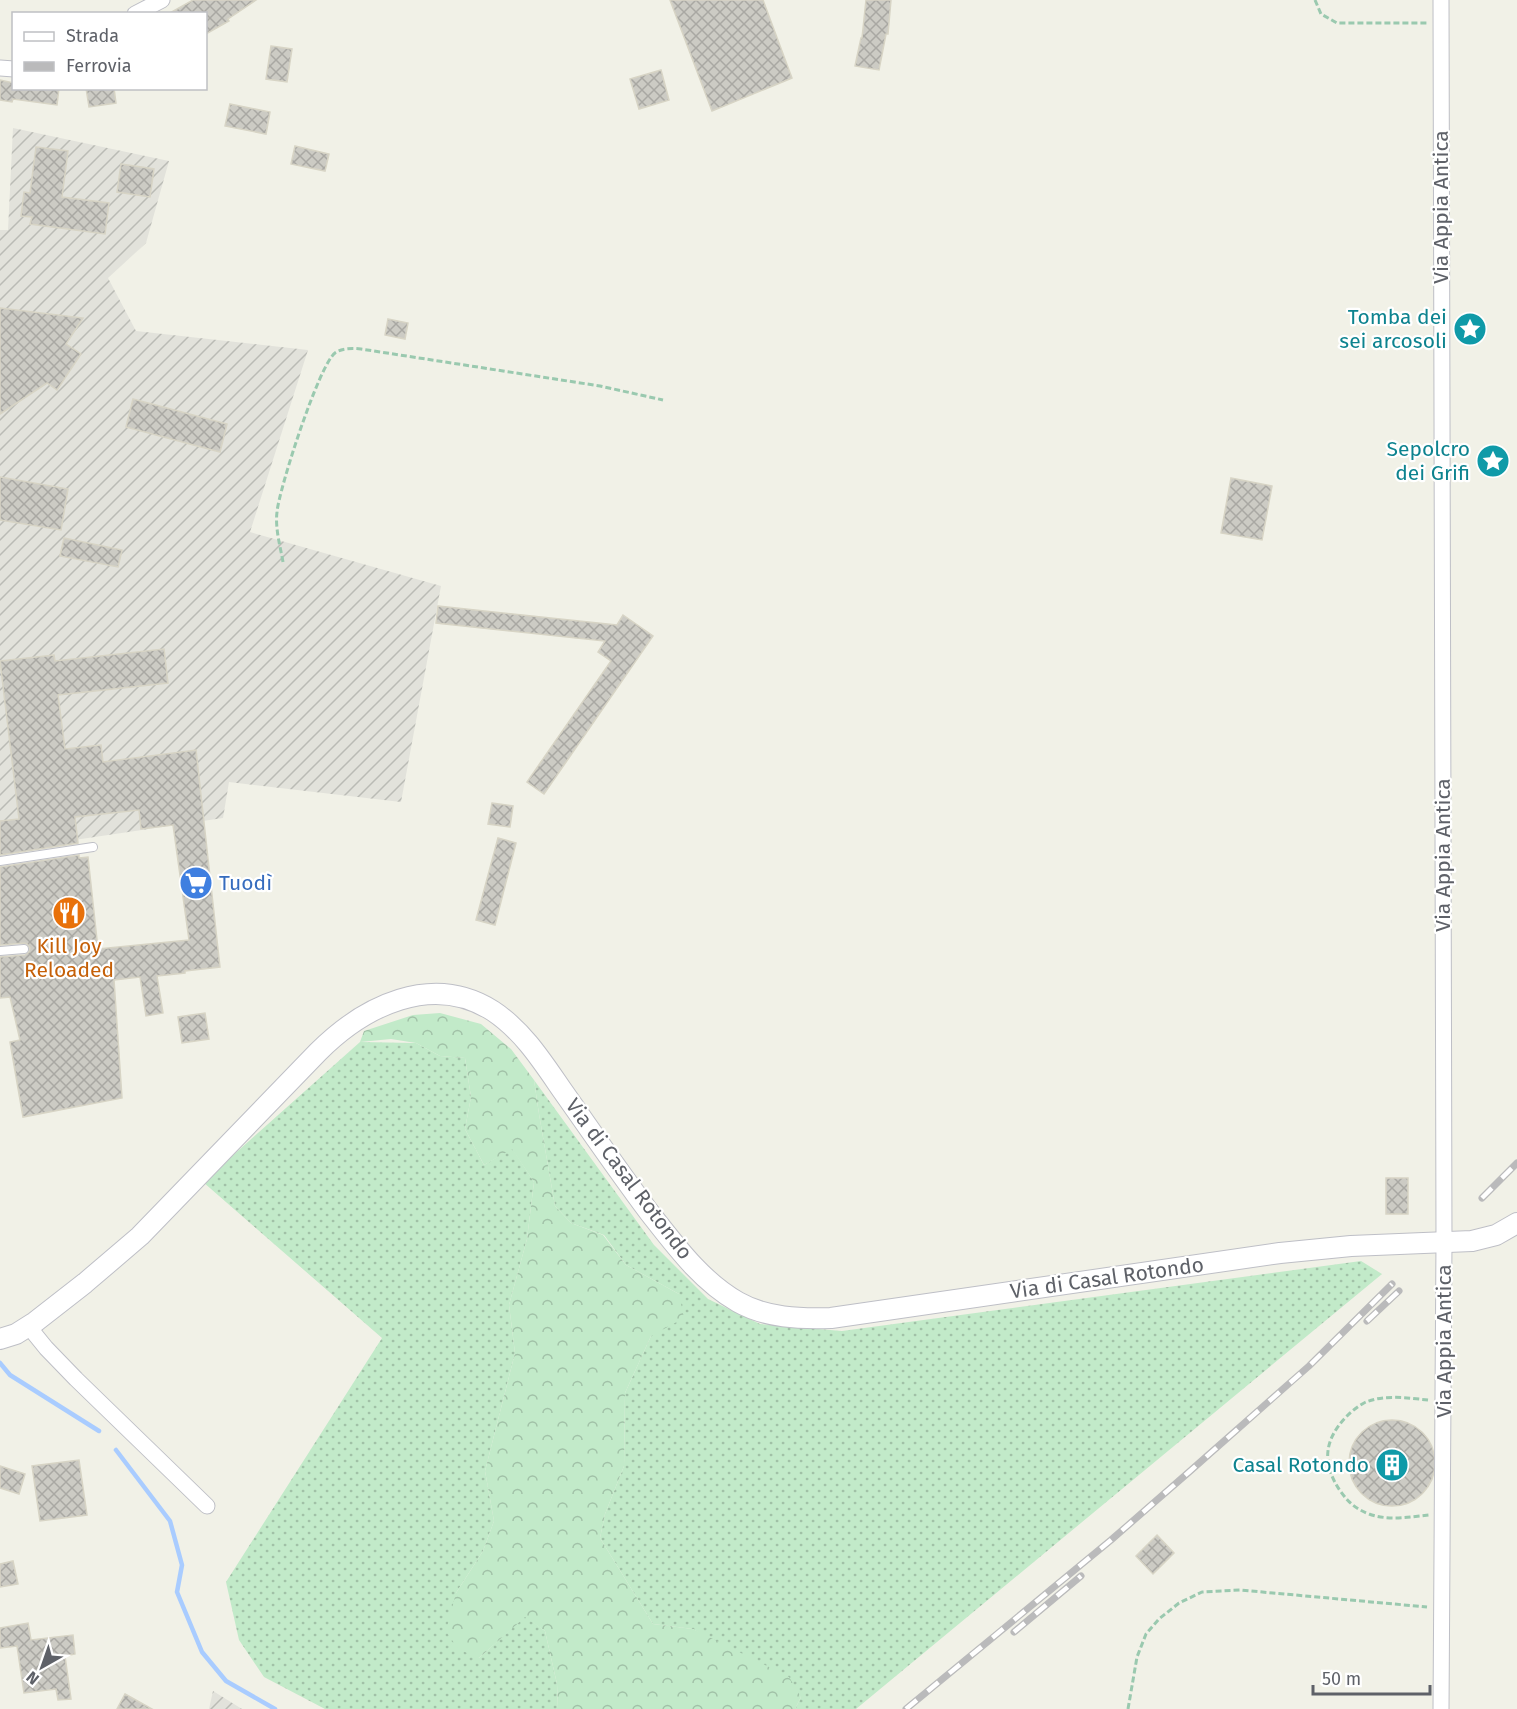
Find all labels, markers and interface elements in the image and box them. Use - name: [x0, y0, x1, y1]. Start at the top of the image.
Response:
- legend: [12, 12, 207, 90]
- text: Strada: [66, 25, 119, 47]
- text: Ferrovia: [66, 55, 132, 77]
- street label: Via Appia Antica: [1428, 130, 1454, 284]
- place label: Tomba dei sei arcosoli: [1339, 304, 1447, 354]
- place icon: Tomba dei sei arcosoli: [1452, 311, 1488, 347]
- place label: Sepolcro dei Grifi: [1387, 436, 1470, 486]
- place icon: Sepolcro dei Grifi: [1475, 443, 1511, 479]
- street label: Via Appia Antica: [1430, 778, 1456, 932]
- supermarket icon: Tuodì: [178, 865, 214, 901]
- place label: Tuodì: [219, 870, 272, 896]
- restaurant icon: Kill Joy Reloaded: [51, 895, 87, 931]
- place label: Kill Joy Reloaded: [24, 933, 114, 983]
- street label: Via di Casal Rotondo: [560, 1093, 698, 1265]
- street label: Via di Casal Rotondo: [1009, 1252, 1205, 1304]
- street label: Via Appia Antica: [1431, 1264, 1457, 1418]
- building icon: Casal Rotondo: [1374, 1447, 1410, 1483]
- place label: Casal Rotondo: [1232, 1452, 1369, 1478]
- north arrow: [12, 1637, 72, 1697]
- scale bar: [1313, 1658, 1430, 1696]
- text: N: [23, 1667, 43, 1689]
- text: 50 m: [1322, 1668, 1361, 1690]

